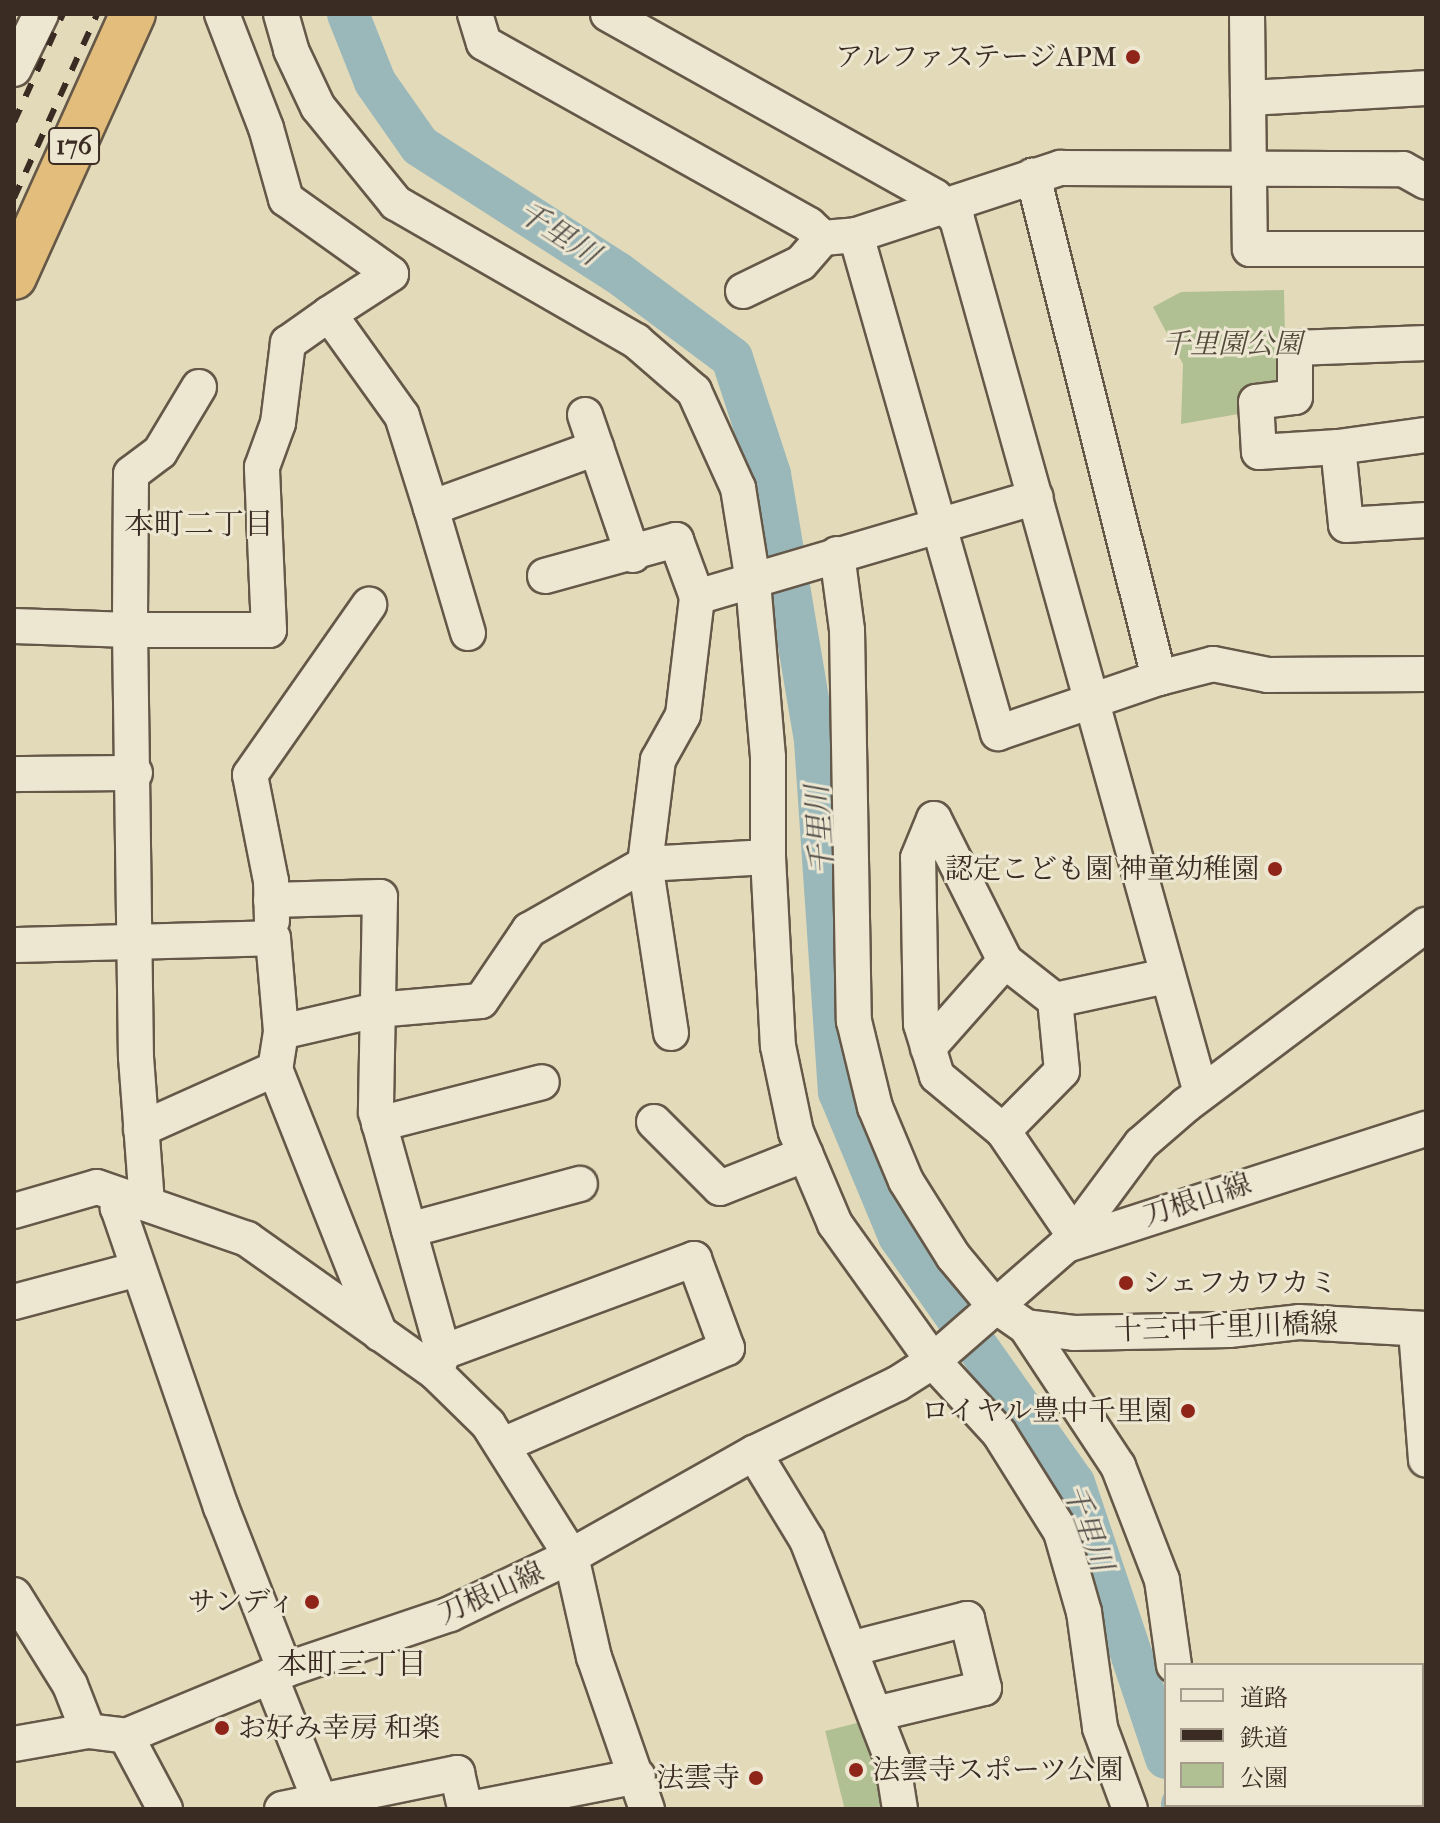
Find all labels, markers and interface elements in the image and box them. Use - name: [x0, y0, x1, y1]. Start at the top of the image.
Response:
- place label: アルファステージAPM: [833, 40, 1117, 74]
- marker: アルファステージAPM: [1124, 48, 1142, 66]
- road number: 176: [48, 124, 100, 168]
- water label: 千里川: [510, 194, 606, 274]
- park label: 千里園公園: [1162, 327, 1302, 361]
- district label: 本町二丁目: [124, 507, 274, 543]
- water label: 千里川: [800, 784, 842, 876]
- place label: 認定こども園 神童幼稚園: [945, 852, 1259, 886]
- marker: 認定こども園 神童幼稚園: [1266, 860, 1284, 878]
- street label: 刀根山線: [1139, 1167, 1255, 1233]
- place label: シェフカワカミ: [1142, 1266, 1338, 1300]
- marker: シェフカワカミ: [1117, 1274, 1135, 1292]
- street label: 十三中千里川橋線: [1113, 1306, 1339, 1348]
- place label: ロイヤル豊中千里園: [920, 1394, 1172, 1428]
- marker: ロイヤル豊中千里園: [1179, 1402, 1197, 1420]
- water label: 千里川: [1055, 1480, 1119, 1576]
- street label: 刀根山線: [433, 1555, 549, 1631]
- place label: サンディ: [184, 1585, 296, 1619]
- marker: サンディ: [303, 1593, 321, 1611]
- district label: 本町三丁目: [277, 1647, 427, 1683]
- legend: [1164, 1663, 1424, 1807]
- text: 道路: [1240, 1684, 1288, 1712]
- place label: お好み幸房 和楽: [238, 1711, 440, 1745]
- marker: お好み幸房 和楽: [213, 1719, 231, 1737]
- text: 鉄道: [1240, 1724, 1288, 1752]
- place label: 法雲寺スポーツ公園: [872, 1753, 1124, 1787]
- place label: 法雲寺: [656, 1761, 740, 1795]
- marker: 法雲寺スポーツ公園: [847, 1761, 865, 1779]
- text: 公園: [1240, 1764, 1288, 1792]
- marker: 法雲寺: [747, 1769, 765, 1787]

